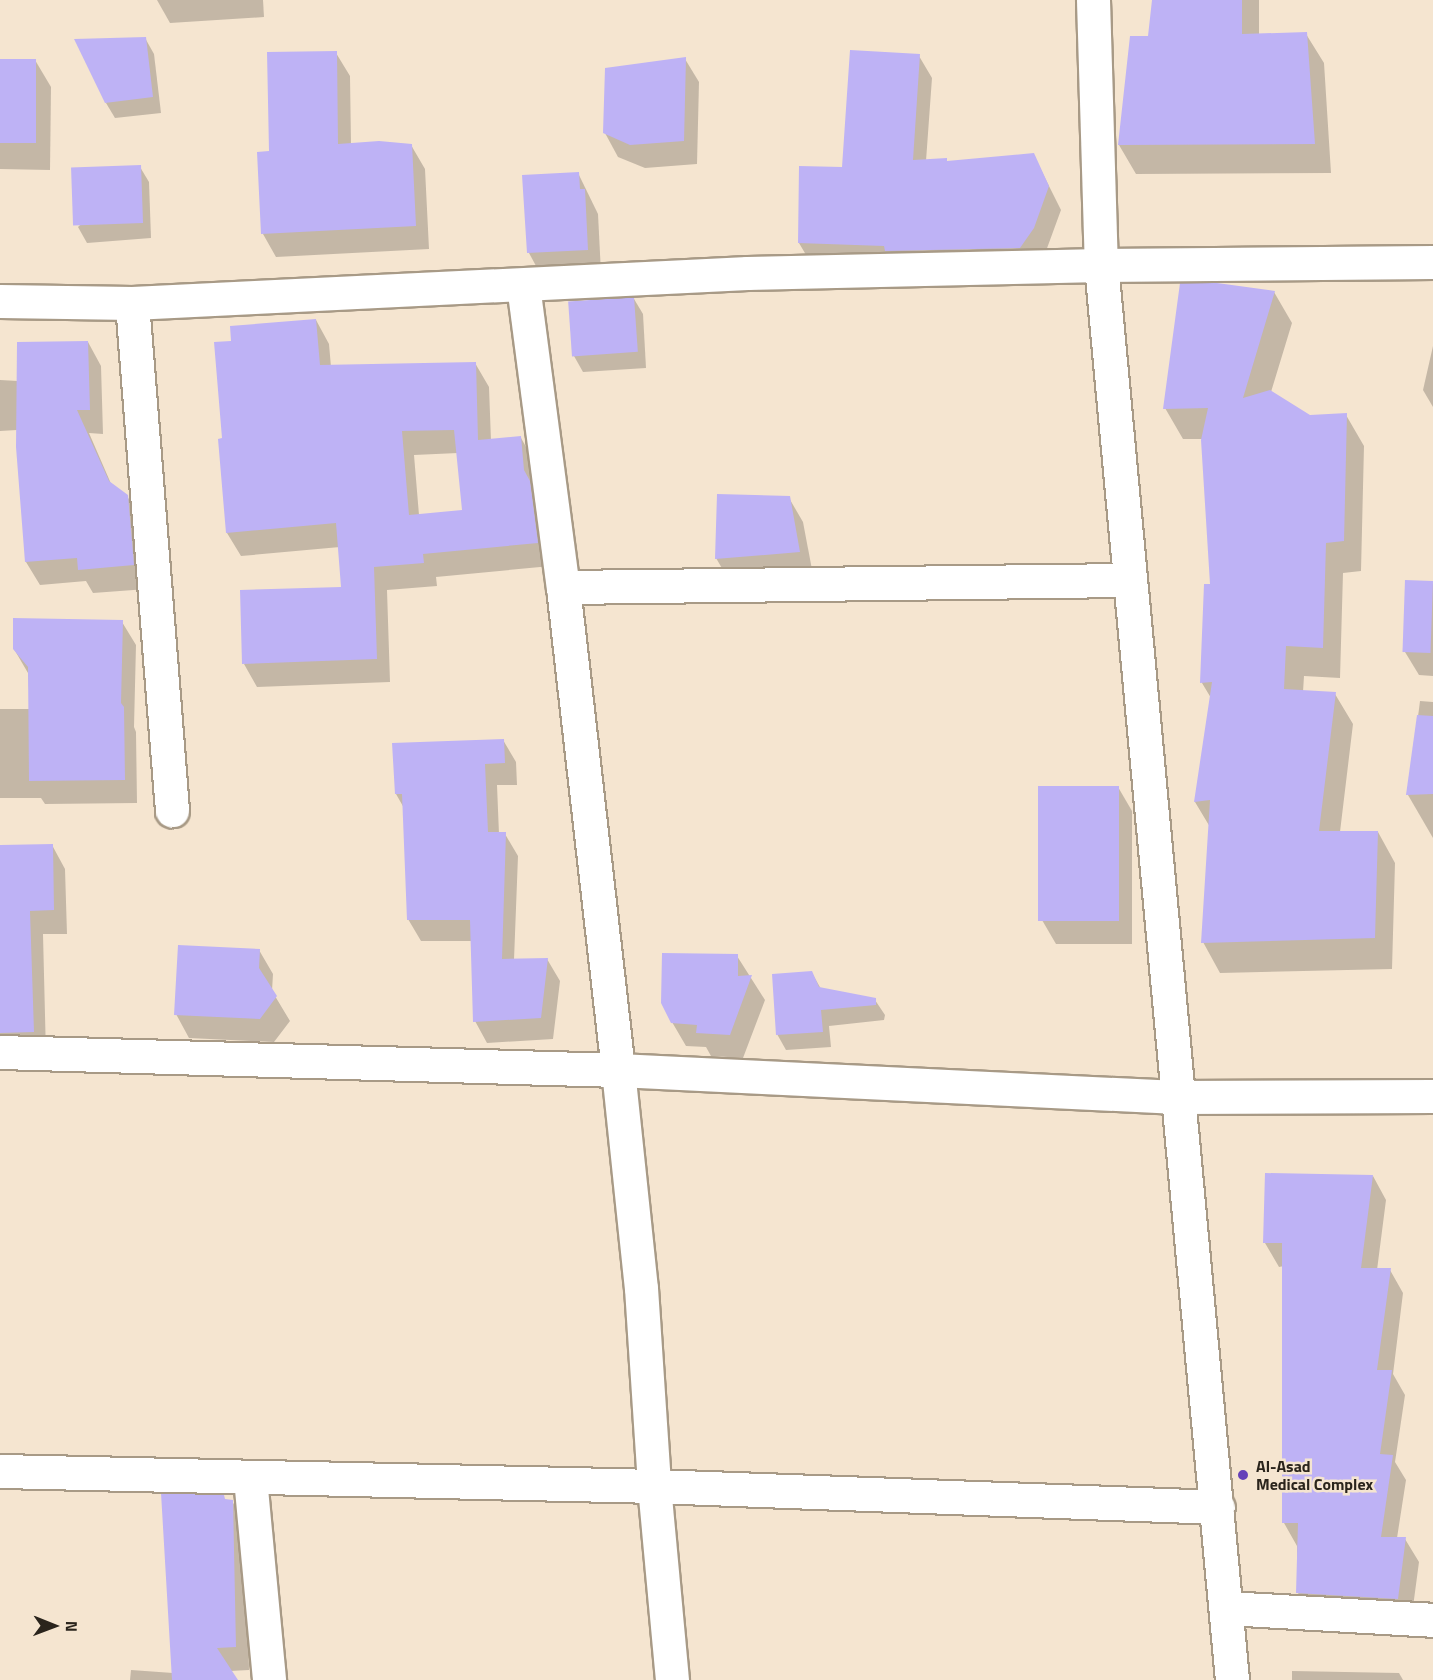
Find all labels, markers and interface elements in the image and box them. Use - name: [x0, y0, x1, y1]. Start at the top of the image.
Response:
- place label: Al-Asad Medical Complex: [1256, 1456, 1373, 1494]
- marker: Al-Asad Medical Complex: [1234, 1466, 1252, 1484]
- north arrow: [24, 1596, 84, 1656]
- text: N: [60, 1621, 84, 1632]

